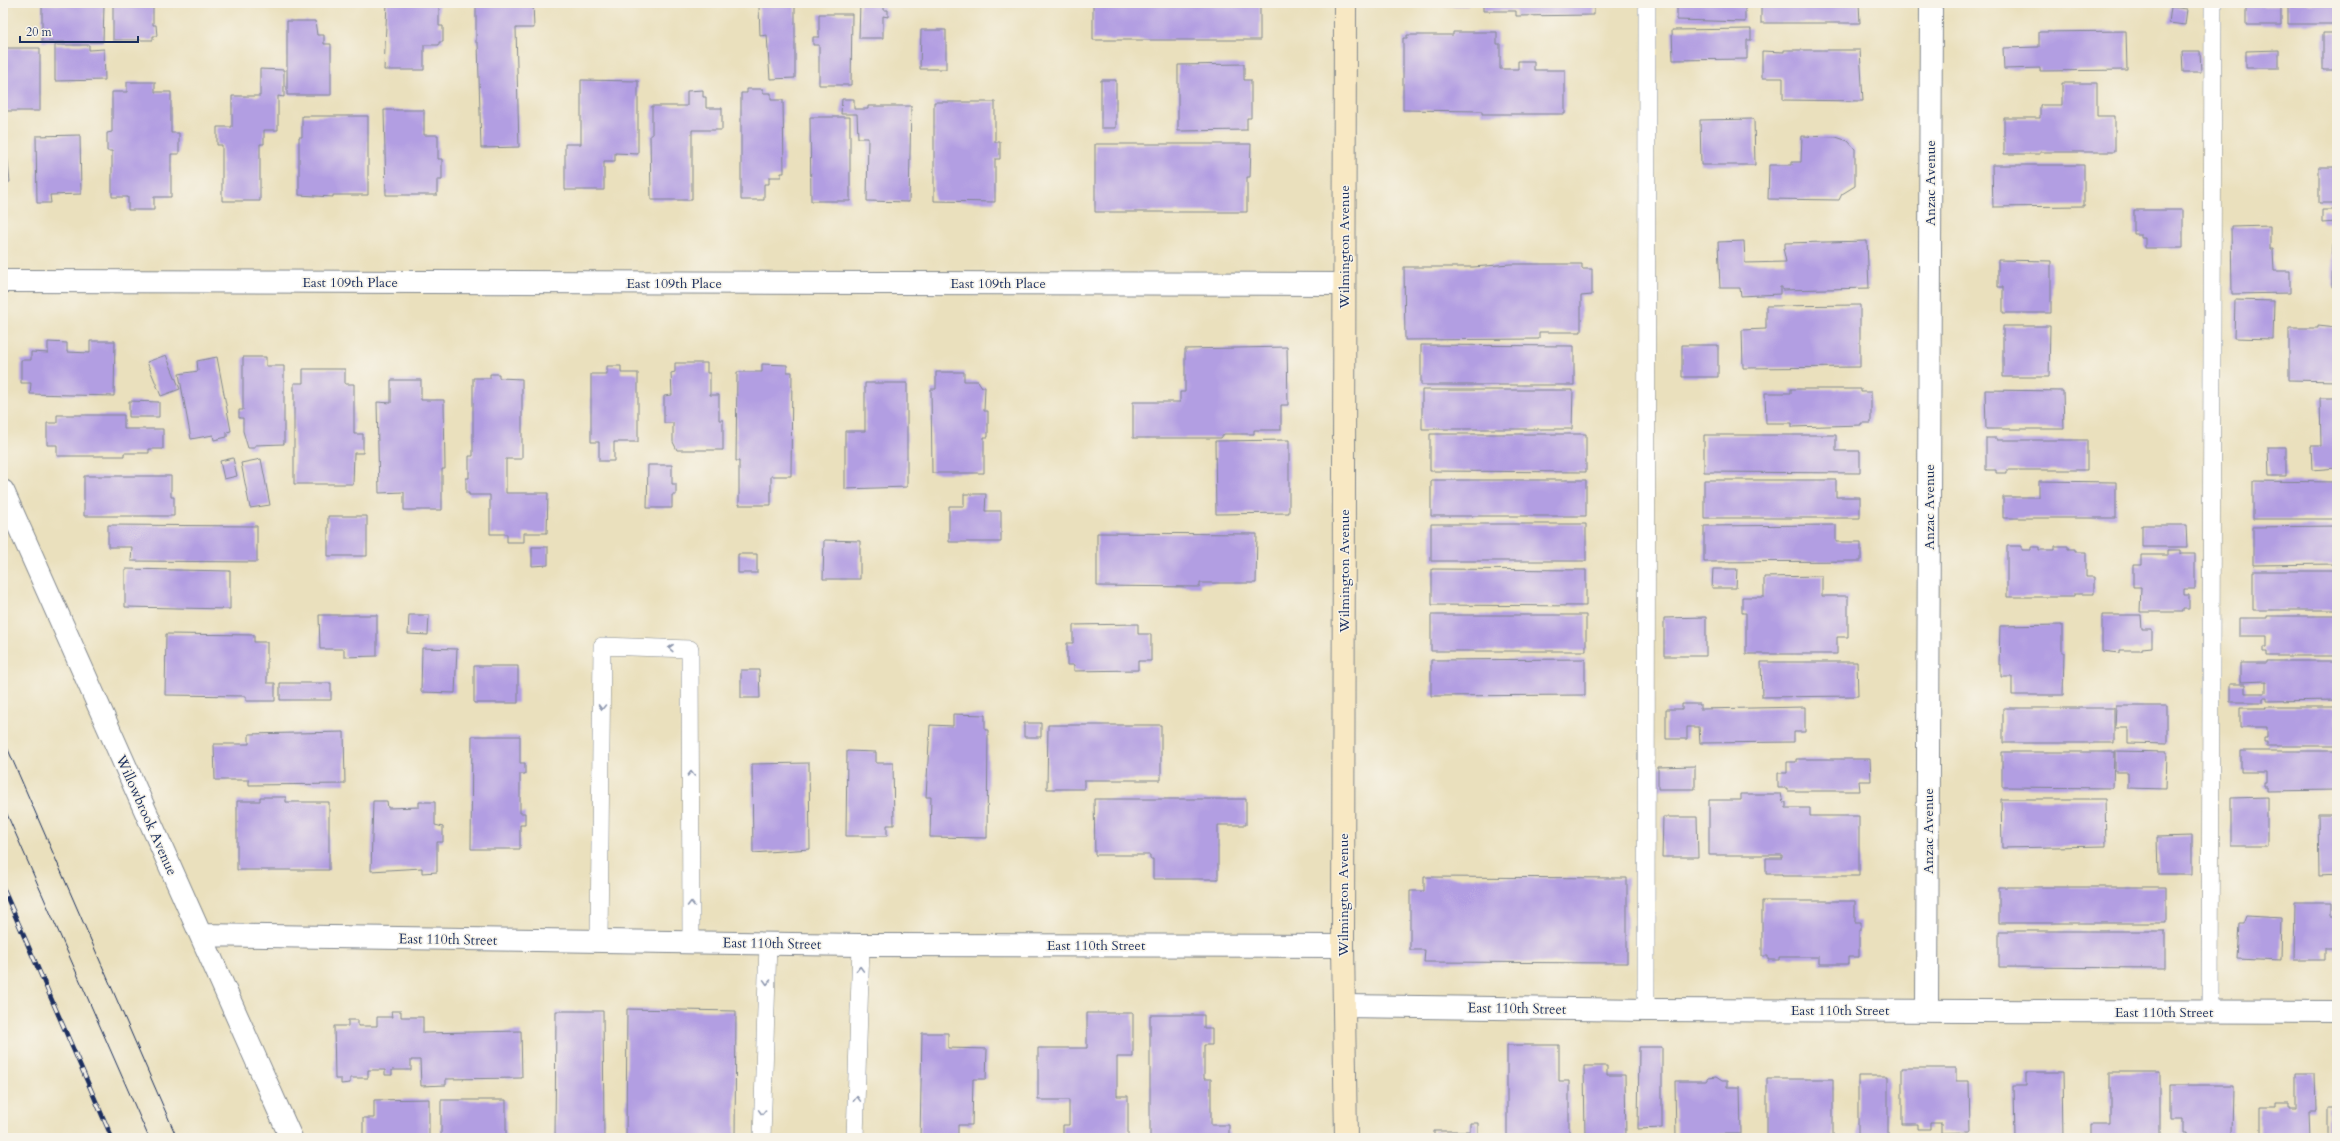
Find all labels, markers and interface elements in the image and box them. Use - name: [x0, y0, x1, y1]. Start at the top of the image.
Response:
- scale bar: [20, 18, 138, 44]
- text: 20 m: [26, 24, 53, 40]
- street label: Anzac Avenue: [1921, 140, 1940, 226]
- street label: Wilmington Avenue: [1335, 185, 1354, 310]
- street label: East 109th Place: [302, 273, 398, 292]
- street label: East 109th Place: [626, 274, 722, 293]
- street label: East 109th Place: [950, 274, 1046, 293]
- street label: Anzac Avenue: [1920, 464, 1939, 550]
- street label: Wilmington Avenue: [1335, 509, 1354, 634]
- one-way arrow: [668, 644, 674, 652]
- one-way arrow: [598, 704, 606, 710]
- street label: Willowbrook Avenue: [111, 751, 182, 878]
- one-way arrow: [687, 771, 695, 777]
- street label: Anzac Avenue: [1919, 788, 1938, 874]
- street label: Wilmington Avenue: [1334, 833, 1353, 958]
- one-way arrow: [687, 901, 695, 907]
- street label: East 110th Street: [399, 929, 498, 950]
- street label: East 110th Street: [723, 933, 822, 954]
- street label: East 110th Street: [1047, 936, 1146, 955]
- one-way arrow: [856, 966, 864, 972]
- one-way arrow: [763, 979, 771, 985]
- street label: East 110th Street: [1468, 998, 1567, 1019]
- street label: East 110th Street: [1791, 1001, 1890, 1020]
- street label: East 110th Street: [2115, 1003, 2214, 1022]
- one-way arrow: [852, 1096, 861, 1102]
- one-way arrow: [758, 1109, 767, 1115]

